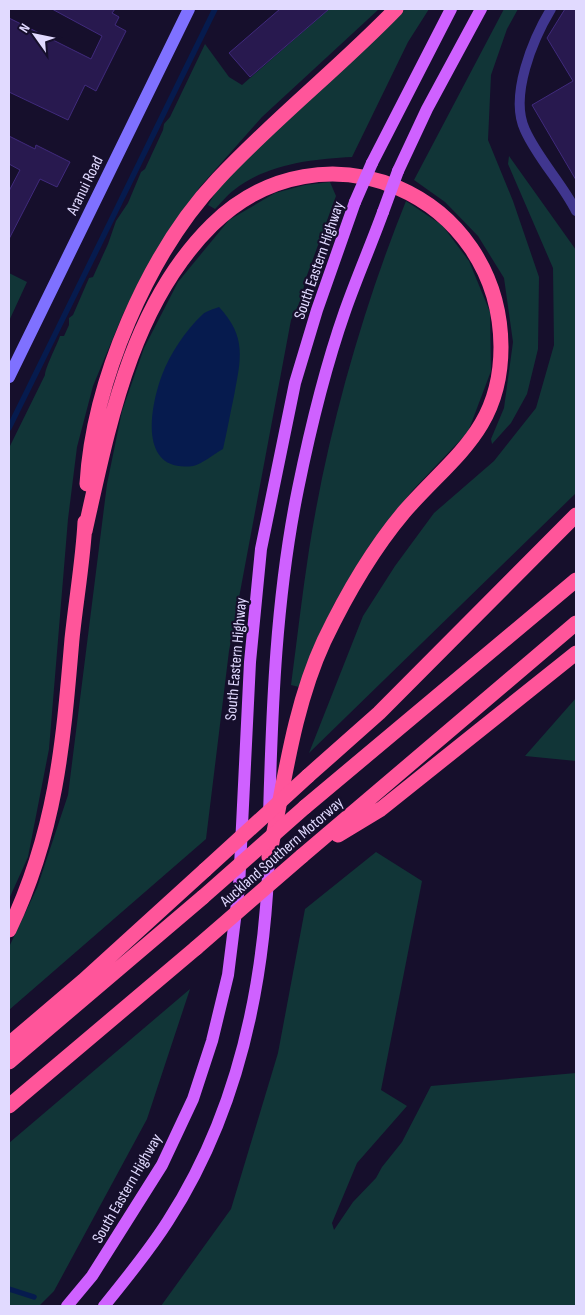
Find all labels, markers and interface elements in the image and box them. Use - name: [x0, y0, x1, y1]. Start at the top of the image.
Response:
- north arrow: [10, 10, 60, 60]
- text: N: [15, 20, 34, 36]
- street label: Aranui Road: [62, 153, 108, 219]
- street label: South Eastern Highway: [290, 199, 348, 322]
- street label: South Eastern Highway: [222, 597, 251, 721]
- street label: Auckland Southern Motorway: [216, 793, 347, 911]
- street label: South Eastern Highway: [88, 1131, 166, 1247]

